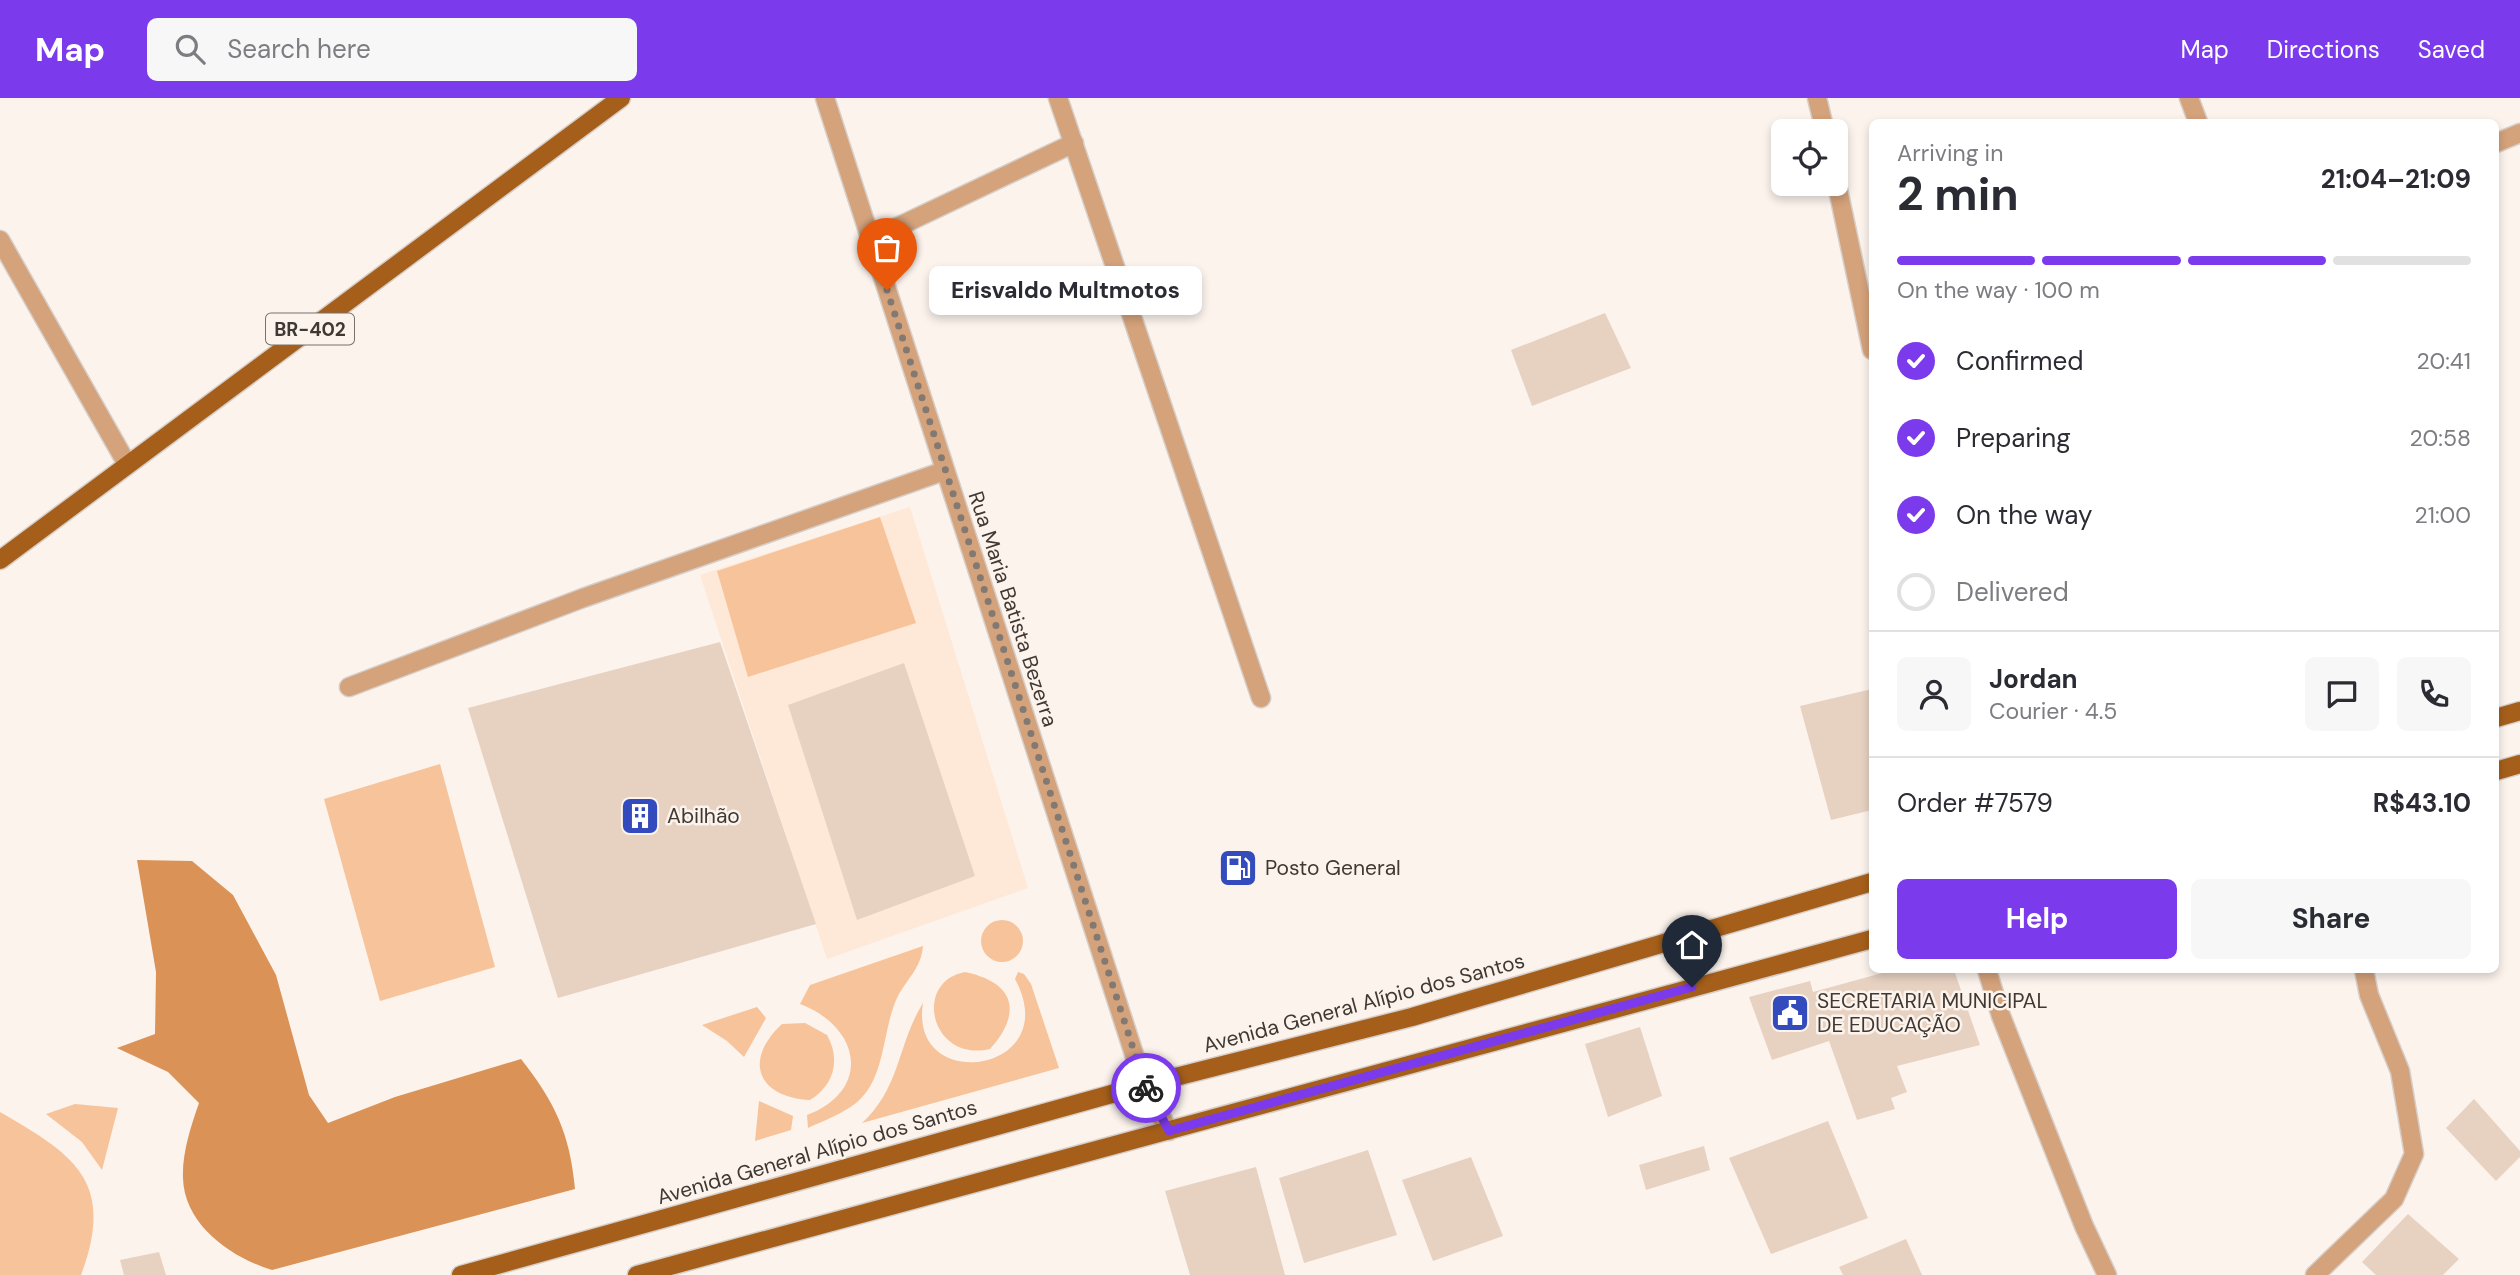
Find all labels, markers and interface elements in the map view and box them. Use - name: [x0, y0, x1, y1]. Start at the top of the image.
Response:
- search box: [147, 18, 637, 81]
- text: Map: [35, 28, 105, 71]
- icon: search: [171, 30, 209, 68]
- text: Search here: [227, 32, 371, 66]
- text: Map: [2181, 34, 2229, 65]
- text: Directions: [2267, 34, 2380, 65]
- text: Saved: [2418, 34, 2485, 65]
- map controls: [1771, 119, 1848, 196]
- button: locate: [1771, 119, 1848, 196]
- text: Arriving in: [1897, 138, 2003, 168]
- text: 21:04–21:09: [2321, 162, 2471, 196]
- text: 2 min: [1897, 164, 2019, 224]
- pin: [857, 218, 917, 290]
- icon: bag: [868, 229, 906, 267]
- callout: Erisvaldo Multmotos: [929, 266, 1202, 314]
- text: Erisvaldo Multmotos: [951, 275, 1180, 305]
- text: On the way · 100 m: [1897, 275, 2100, 305]
- road number: BR-402: [266, 314, 354, 344]
- icon: check: [1897, 342, 1935, 380]
- text: Confirmed: [1956, 344, 2083, 378]
- text: 20:41: [2416, 346, 2471, 376]
- icon: check: [1897, 419, 1935, 457]
- text: Preparing: [1956, 421, 2071, 455]
- text: 20:58: [2410, 423, 2471, 453]
- street label: Rua Maria Batista Bezerra: [962, 488, 1064, 730]
- icon: check: [1897, 496, 1935, 534]
- text: On the way: [1956, 498, 2092, 532]
- text: 21:00: [2414, 500, 2471, 530]
- text: Delivered: [1956, 575, 2069, 609]
- button: person: [1897, 657, 1971, 731]
- button: chat: [2305, 657, 2379, 731]
- button: phone: [2397, 657, 2471, 731]
- text: Jordan: [1989, 662, 2078, 696]
- text: Courier · 4.5: [1989, 696, 2117, 726]
- text: Order #7579: [1897, 786, 2053, 820]
- text: R$43.10: [2373, 786, 2471, 820]
- building icon: Abilhão: [619, 795, 661, 837]
- place label: Abilhão: [667, 802, 740, 830]
- fuel station icon: Posto General: [1217, 847, 1259, 889]
- place label: Posto General: [1265, 854, 1401, 882]
- button: Help: [1897, 879, 2177, 959]
- button: Share: [2191, 879, 2471, 959]
- pin: [1662, 915, 1722, 987]
- icon: home: [1673, 926, 1711, 964]
- street label: Avenida General Alípio dos Santos: [1200, 947, 1528, 1059]
- place label: SECRETARIA MUNICIPAL DE EDUCAÇÃO: [1817, 987, 2048, 1039]
- public building icon: SECRETARIA MUNICIPAL DE EDUCAÇÃO: [1769, 992, 1811, 1034]
- courier: [1111, 1053, 1181, 1123]
- icon: bike: [1127, 1069, 1165, 1107]
- street label: Avenida General Alípio dos Santos: [654, 1093, 980, 1211]

